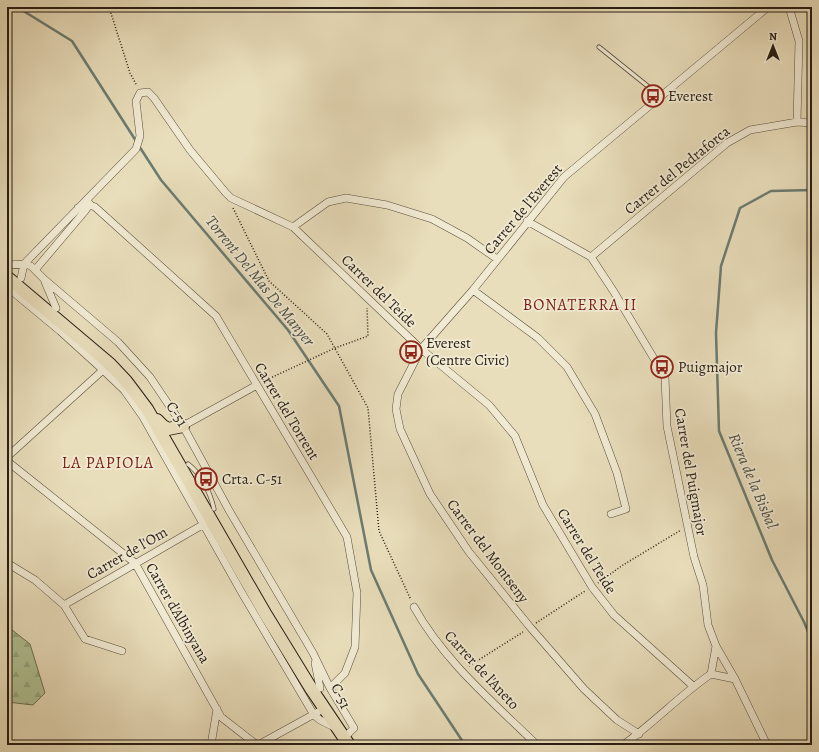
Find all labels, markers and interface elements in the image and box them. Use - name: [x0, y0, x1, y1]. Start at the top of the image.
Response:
- north arrow: [753, 26, 793, 66]
- text: N: [769, 29, 777, 44]
- bus stop icon: Everest: [640, 83, 666, 109]
- place label: Everest: [668, 86, 713, 106]
- street label: Carrer del Pedraforca: [620, 121, 734, 219]
- street label: Carrer de l'Everest: [479, 160, 567, 258]
- water label: Torrent Del Mas De Manyer: [200, 211, 320, 351]
- street label: Carrer del Teide: [337, 250, 421, 332]
- district label: BONATERRA II: [523, 294, 637, 316]
- place label: Everest (Centre Civic): [426, 333, 509, 370]
- bus stop icon: Everest (Centre Civic): [398, 339, 424, 365]
- bus stop icon: Puigmajor: [649, 354, 675, 380]
- place label: Puigmajor: [678, 357, 743, 377]
- street label: Carrer del Torrent: [250, 358, 324, 464]
- street label: C-51: [162, 398, 192, 430]
- street label: Carrer del Puigmajor: [670, 407, 712, 538]
- water label: Riera de la Bisbal: [723, 430, 783, 532]
- district label: LA PAPIOLA: [62, 452, 154, 474]
- bus stop icon: Crta. C-51: [193, 466, 219, 492]
- place label: Crta. C-51: [222, 469, 282, 489]
- street label: Carrer del Montseny: [442, 495, 534, 607]
- street label: Carrer del Teide: [553, 504, 621, 598]
- street label: Carrer de l'Om: [83, 522, 171, 584]
- street label: Carrer d'Albinyana: [141, 559, 215, 667]
- street label: Carrer de l'Aneto: [440, 626, 524, 714]
- street label: C-51: [326, 680, 356, 712]

